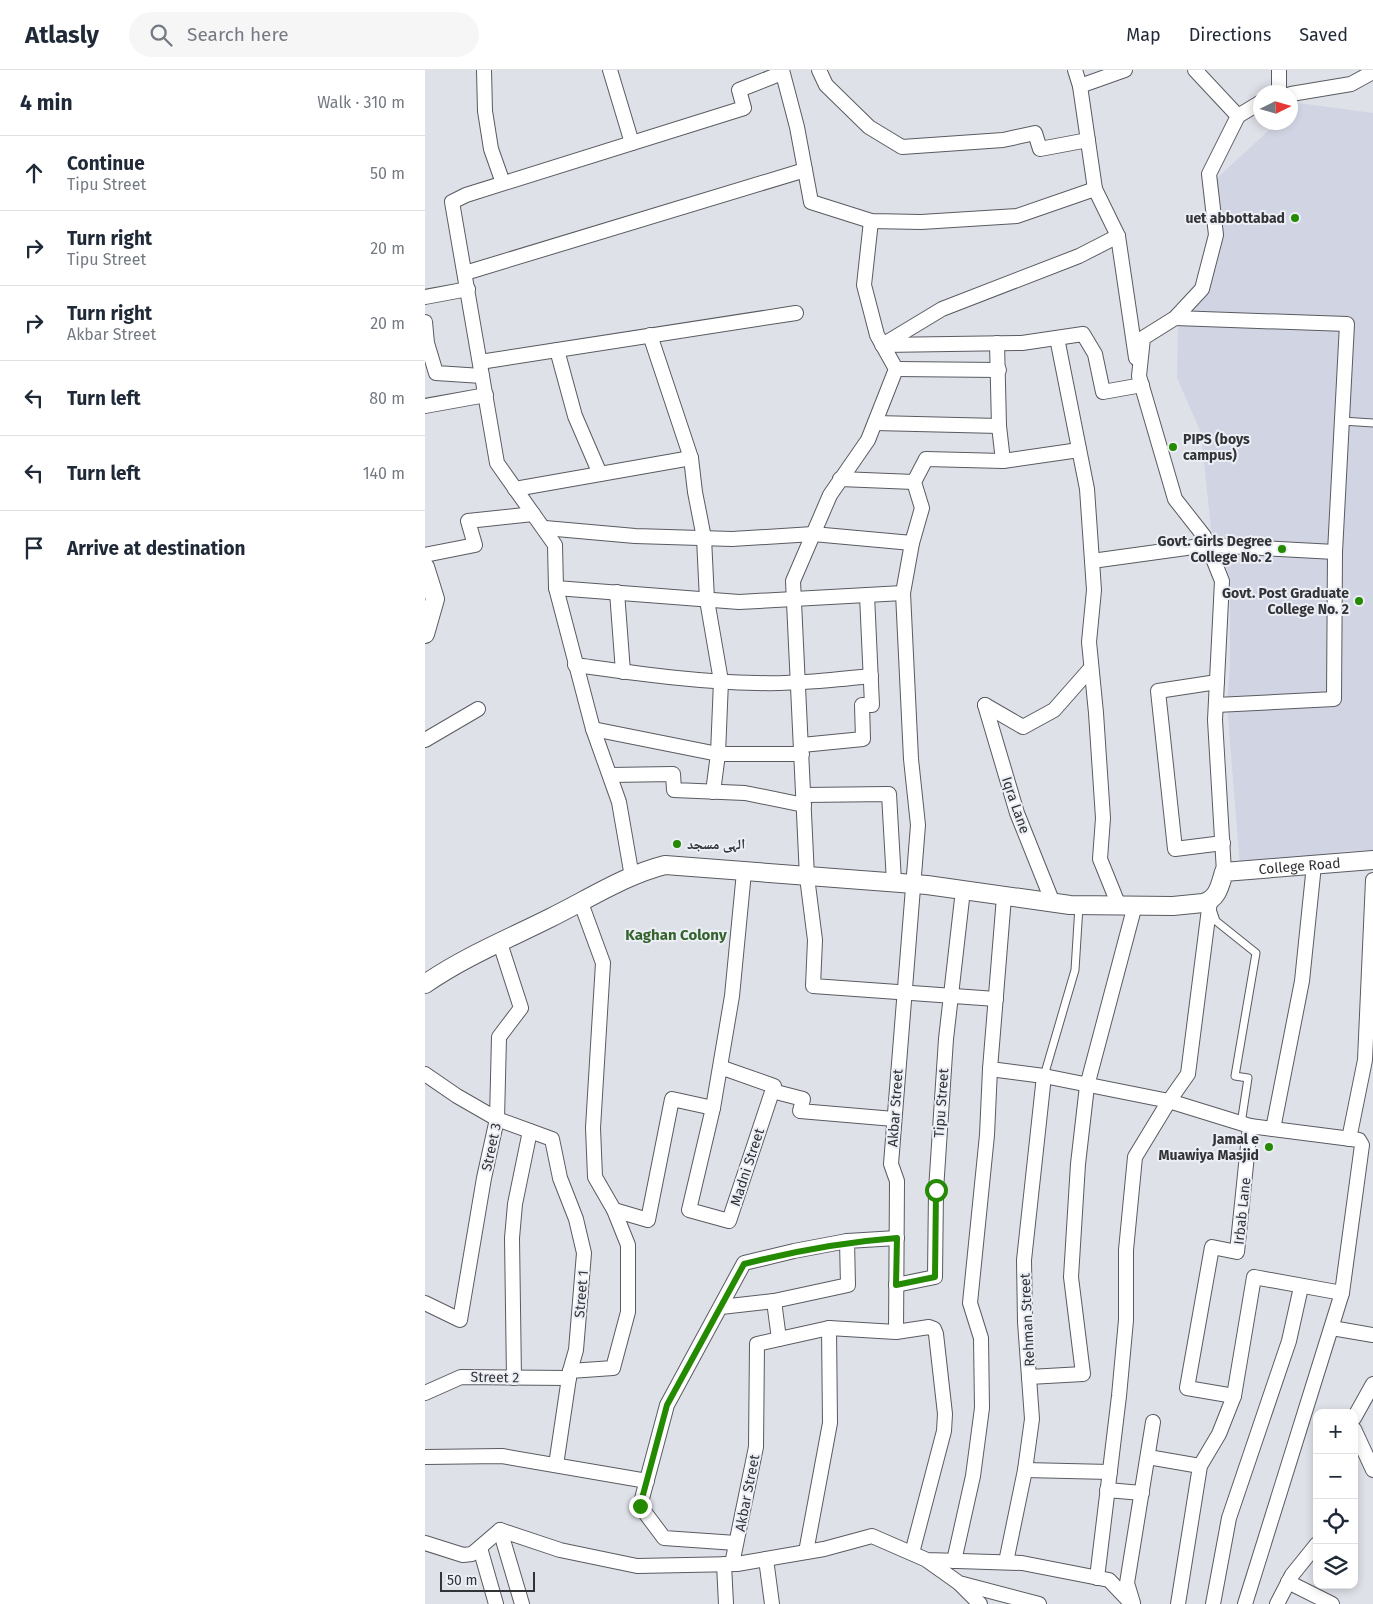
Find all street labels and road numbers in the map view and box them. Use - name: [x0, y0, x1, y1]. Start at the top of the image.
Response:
- street label: Iqra Lane: [998, 774, 1033, 836]
- street label: College Road: [1258, 855, 1341, 878]
- street label: Tipu Street: [931, 1067, 952, 1138]
- street label: Akbar Street: [884, 1068, 907, 1148]
- street label: Street 3: [478, 1122, 505, 1173]
- street label: Madni Street: [727, 1125, 768, 1208]
- street label: Irbab Lane: [1231, 1177, 1254, 1246]
- street label: Street 1: [571, 1270, 592, 1319]
- street label: Rehman Street: [1017, 1272, 1038, 1367]
- street label: Street 2: [471, 1369, 520, 1386]
- street label: Akbar Street: [732, 1452, 763, 1533]

